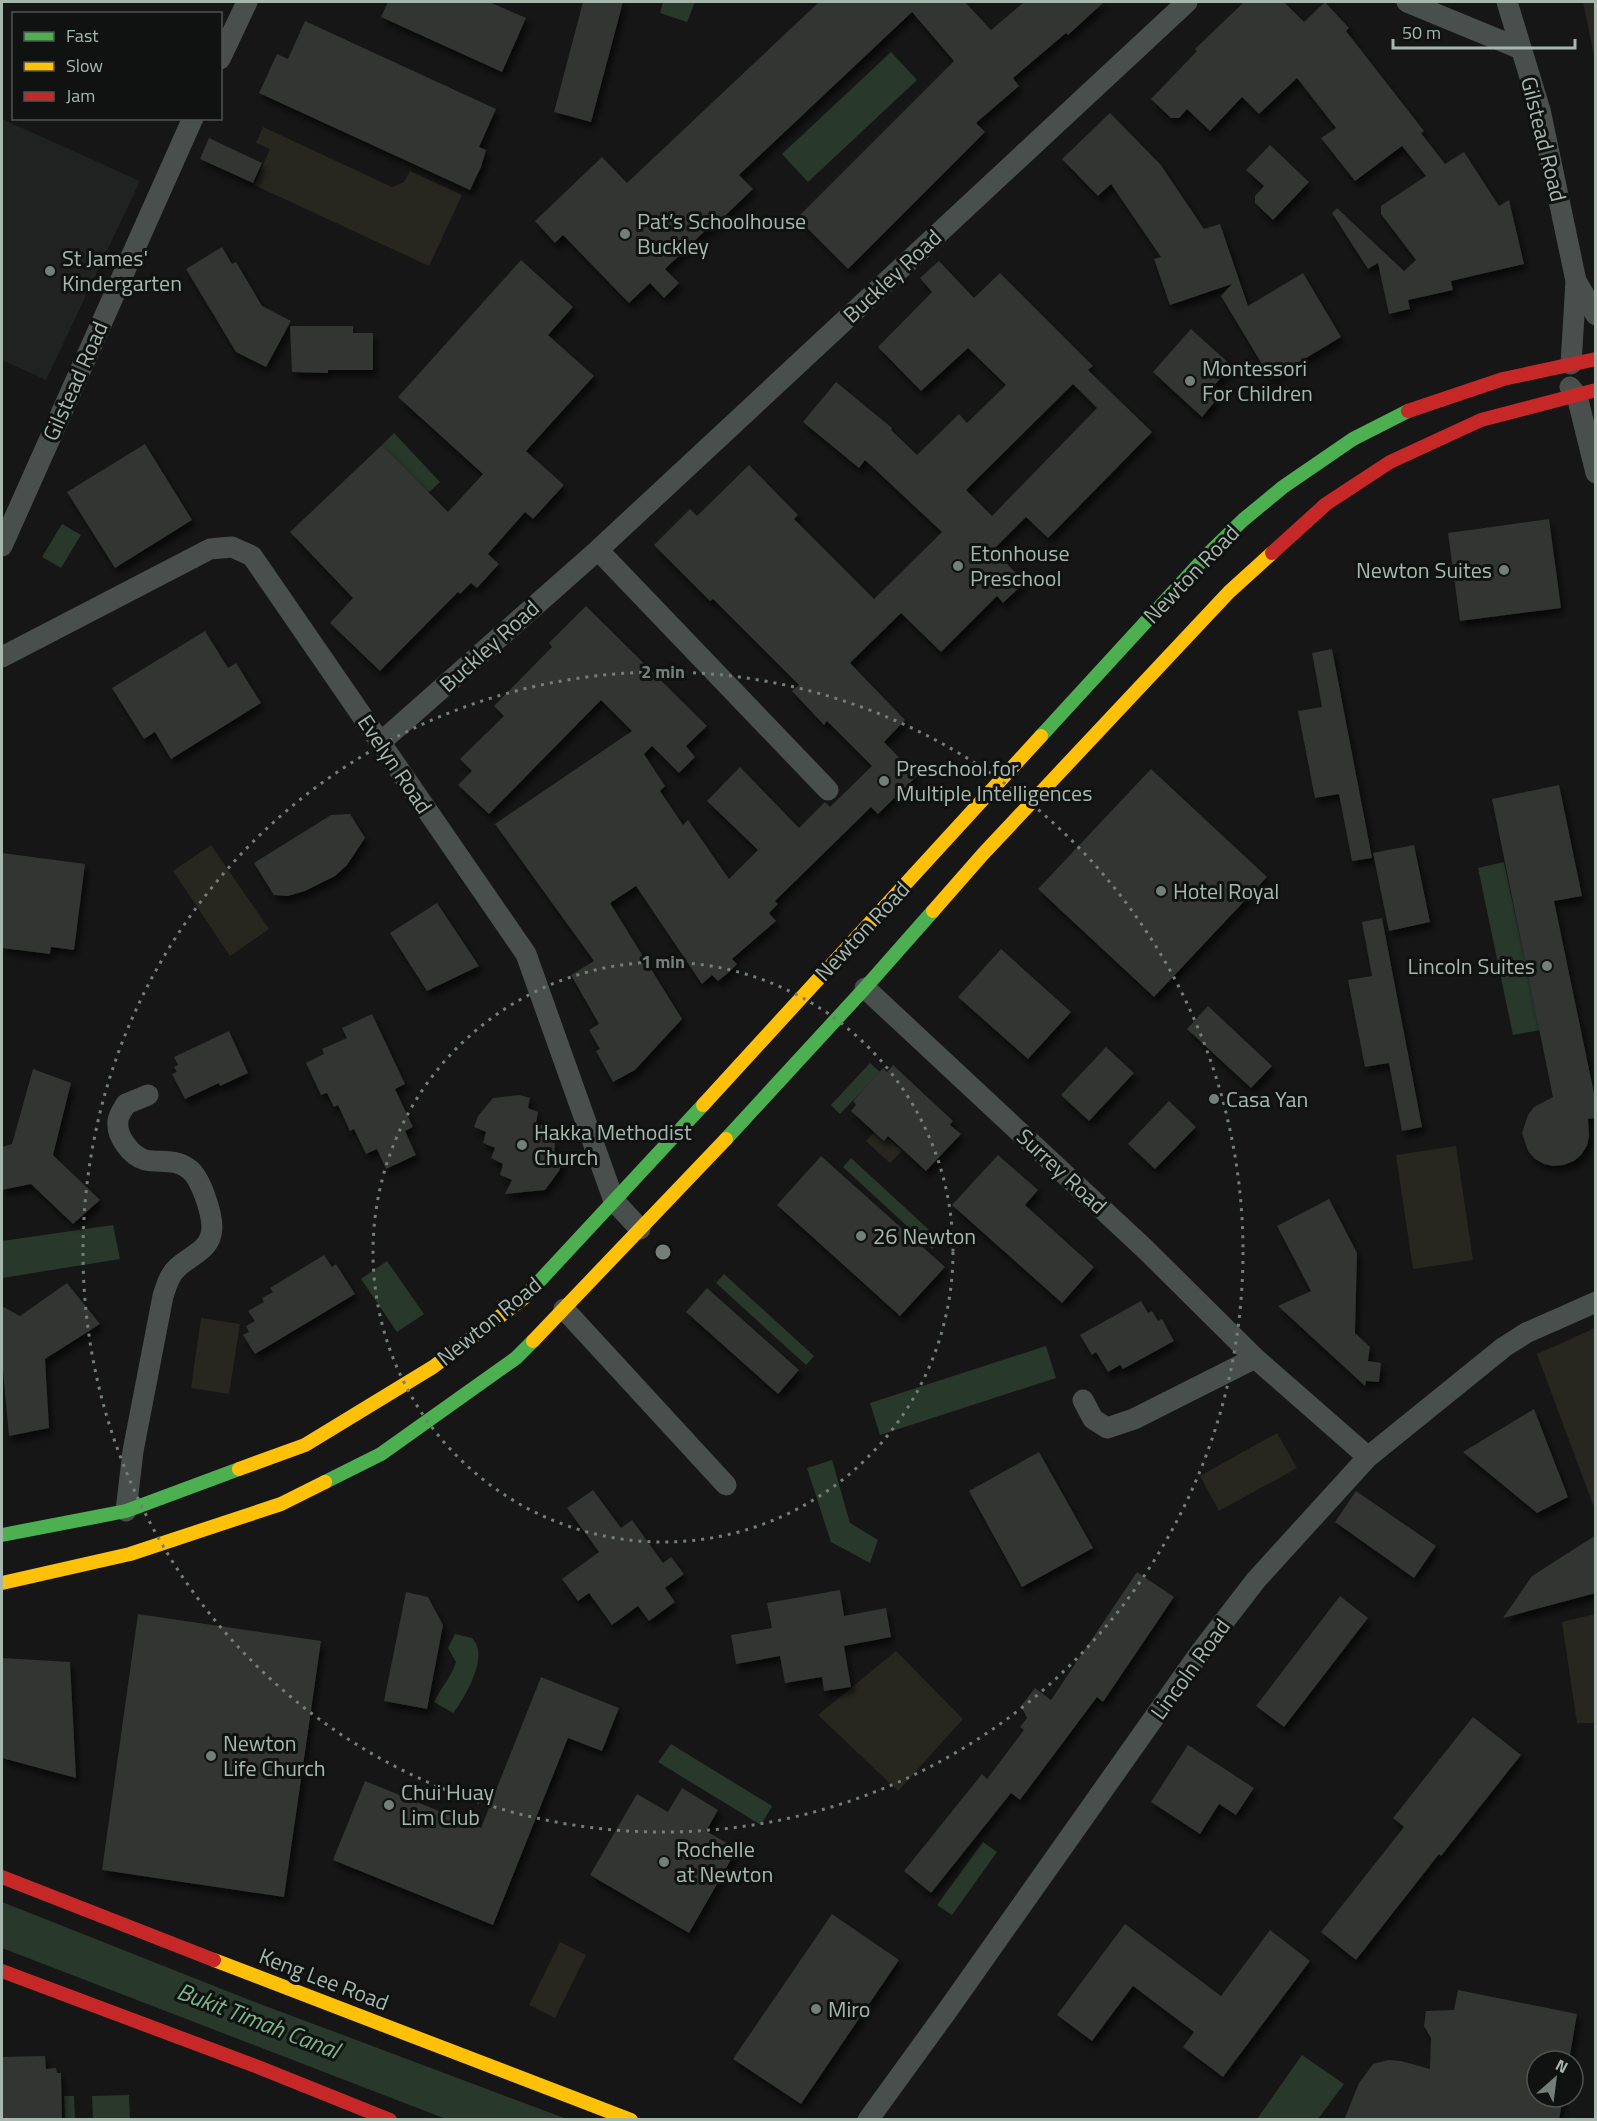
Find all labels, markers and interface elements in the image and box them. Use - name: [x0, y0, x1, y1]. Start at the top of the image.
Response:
- legend: [12, 12, 222, 120]
- scale bar: [1393, 12, 1574, 50]
- text: 50 m: [1402, 19, 1441, 46]
- text: Fast: [66, 22, 99, 49]
- text: Slow: [66, 52, 103, 79]
- street label: Gilstead Road: [1512, 73, 1576, 205]
- text: Jam: [66, 82, 95, 109]
- place label: Pat’s Schoolhouse Buckley: [637, 204, 806, 263]
- street label: Buckley Road: [835, 221, 949, 331]
- marker: Pat’s Schoolhouse Buckley: [618, 227, 632, 241]
- place label: St James' Kindergarten: [62, 241, 182, 300]
- marker: St James' Kindergarten: [43, 264, 57, 278]
- street label: Gilstead Road: [34, 316, 116, 446]
- place label: Montessori For Children: [1202, 351, 1313, 410]
- marker: Montessori For Children: [1183, 374, 1197, 388]
- street label: Newton Road: [1135, 517, 1247, 631]
- place label: Etonhouse Preschool: [970, 536, 1070, 595]
- place label: Newton Suites: [1356, 553, 1492, 587]
- marker: Etonhouse Preschool: [951, 559, 965, 573]
- marker: Newton Suites: [1497, 563, 1511, 577]
- street label: Buckley Road: [431, 592, 547, 700]
- text: 2 min: [641, 658, 685, 685]
- street label: Evelyn Road: [349, 707, 441, 821]
- place label: Preschool for Multiple Intelligences: [896, 751, 1092, 810]
- marker: Preschool for Multiple Intelligences: [877, 774, 891, 788]
- street label: Newton Road: [807, 873, 917, 989]
- place label: Hotel Royal: [1173, 874, 1279, 908]
- marker: Hotel Royal: [1154, 884, 1168, 898]
- text: 1 min: [641, 948, 685, 975]
- place label: Lincoln Suites: [1408, 949, 1535, 983]
- marker: Lincoln Suites: [1540, 959, 1554, 973]
- place label: Casa Yan: [1226, 1082, 1308, 1116]
- marker: Casa Yan: [1207, 1092, 1221, 1106]
- place label: Hakka Methodist Church: [534, 1115, 692, 1174]
- street label: Surrey Road: [1009, 1120, 1115, 1222]
- marker: Hakka Methodist Church: [515, 1138, 529, 1152]
- place label: 26 Newton: [873, 1219, 976, 1253]
- marker: 26 Newton: [854, 1229, 868, 1243]
- centre of rings: [653, 1242, 673, 1262]
- street label: Newton Road: [429, 1268, 549, 1374]
- street label: Lincoln Road: [1142, 1611, 1238, 1727]
- place label: Newton Life Church: [223, 1726, 326, 1785]
- marker: Newton Life Church: [204, 1749, 218, 1763]
- place label: Chui Huay Lim Club: [401, 1775, 495, 1834]
- marker: Chui Huay Lim Club: [382, 1798, 396, 1812]
- place label: Rochelle at Newton: [676, 1832, 773, 1891]
- marker: Rochelle at Newton: [657, 1855, 671, 1869]
- street label: Keng Lee Road: [254, 1939, 394, 2019]
- water label: Bukit Timah Canal: [172, 1973, 347, 2069]
- place label: Miro: [828, 1992, 870, 2026]
- marker: Miro: [809, 2002, 823, 2016]
- north arrow: [1525, 2049, 1585, 2109]
- text: N: [1552, 2053, 1573, 2079]

